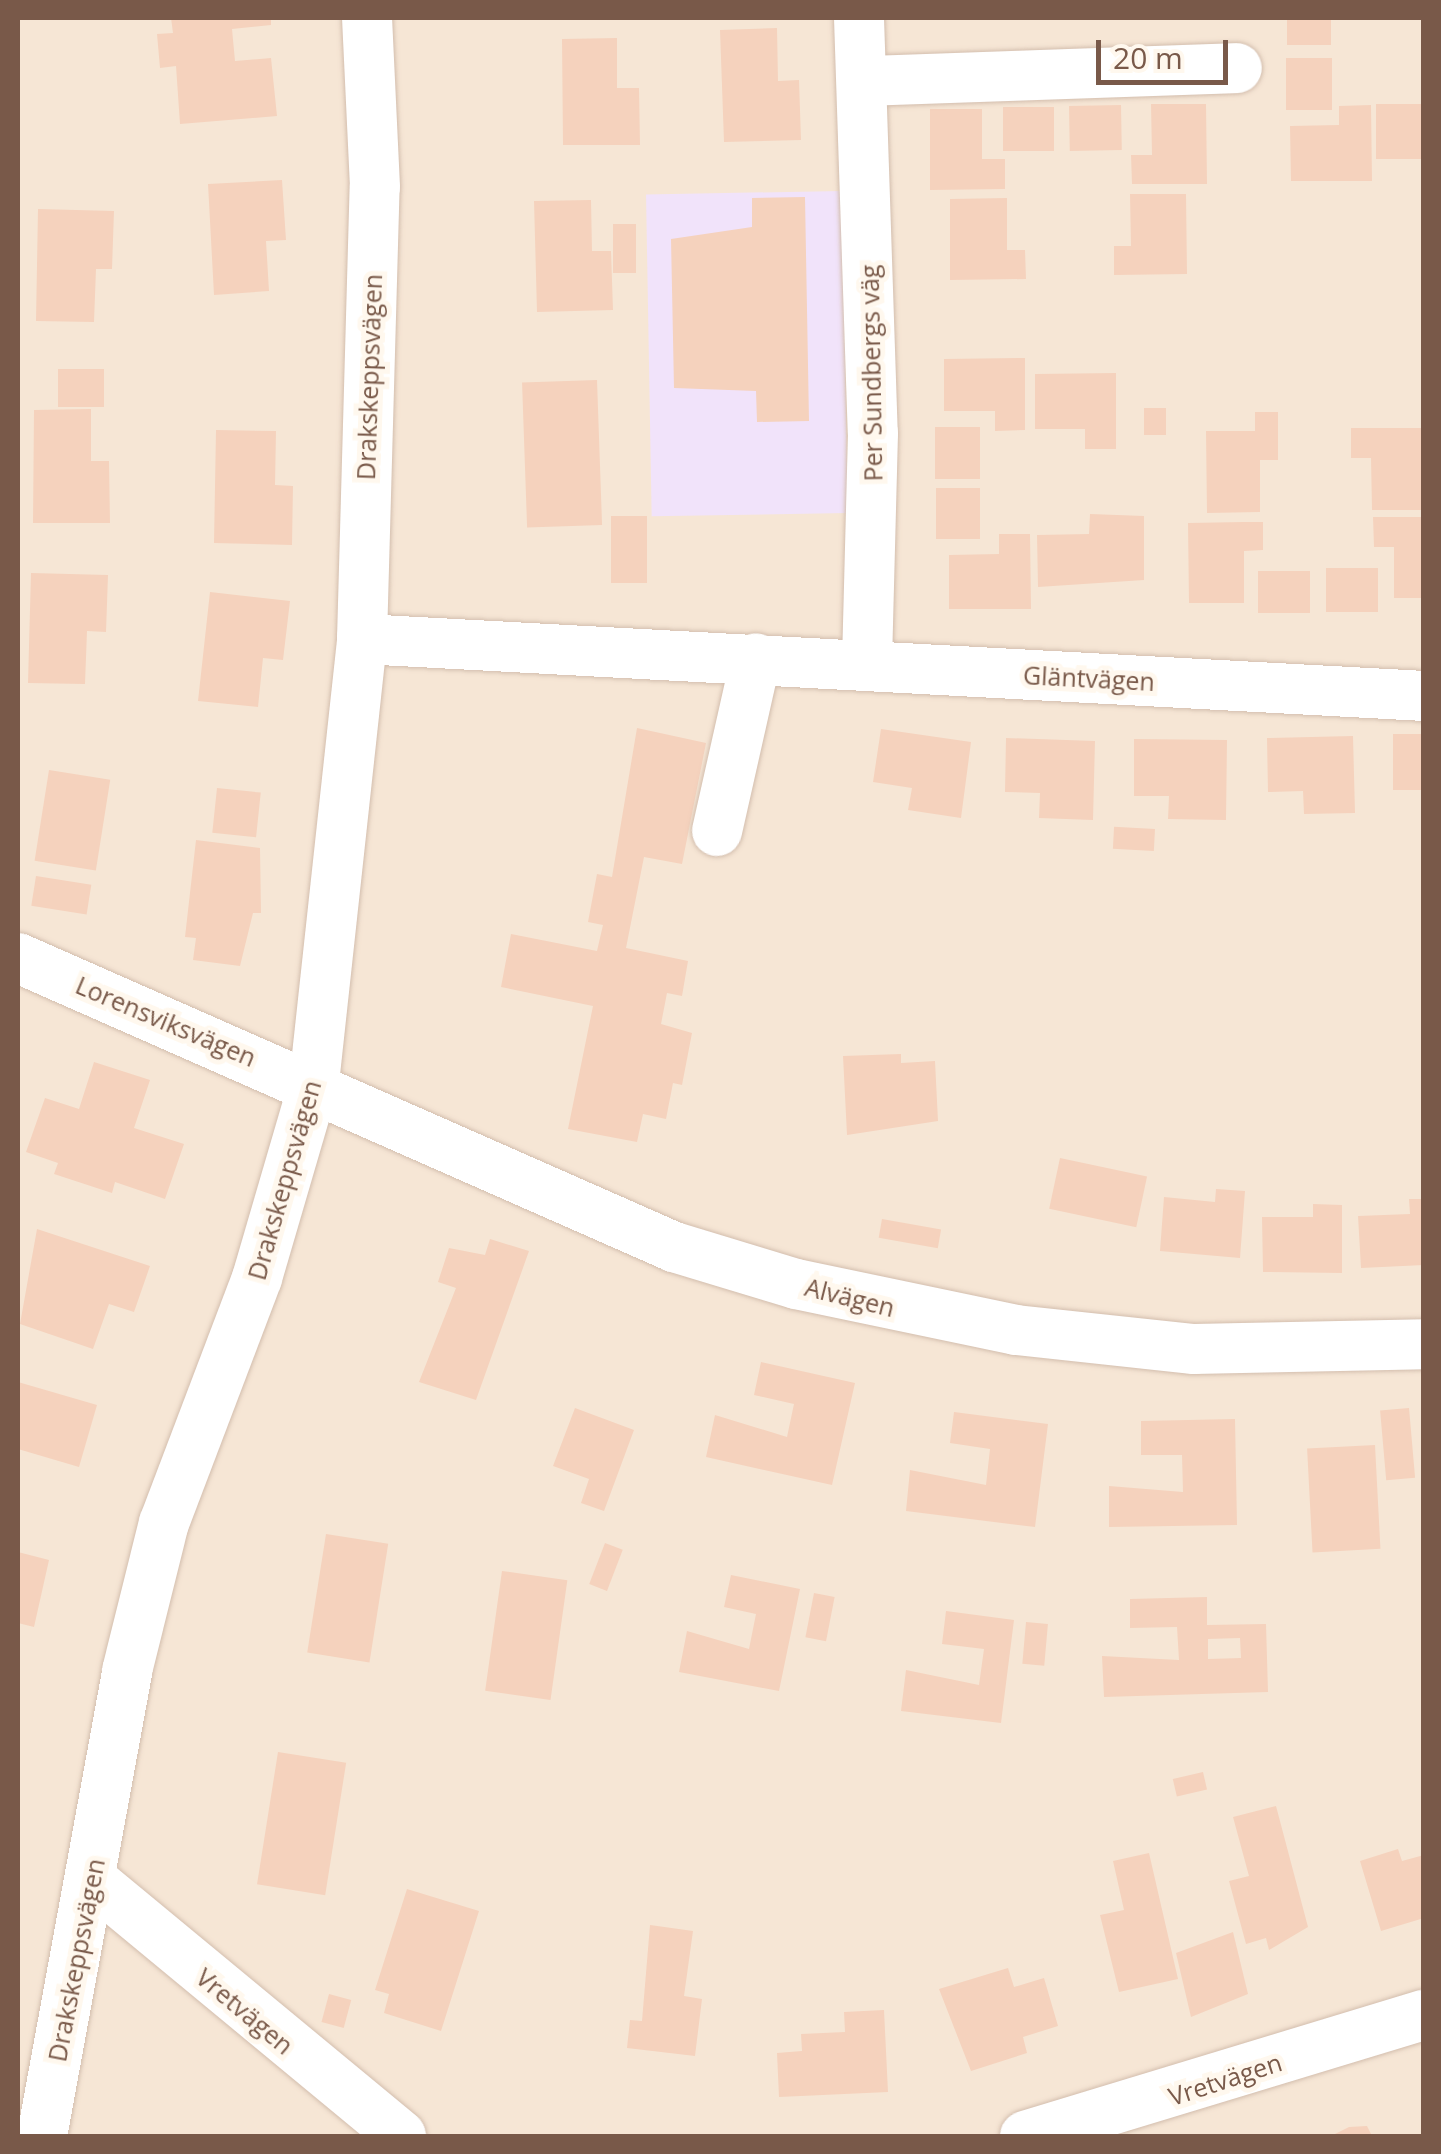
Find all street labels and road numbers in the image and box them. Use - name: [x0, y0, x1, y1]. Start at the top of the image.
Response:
- street label: Per Sundbergs väg: [854, 264, 888, 482]
- street label: Drakskeppsvägen: [350, 273, 388, 481]
- street label: Gläntvägen: [1022, 660, 1156, 696]
- street label: Lorensviksvägen: [71, 970, 261, 1072]
- street label: Drakskeppsvägen: [241, 1077, 327, 1283]
- street label: Alvägen: [802, 1271, 898, 1323]
- street label: Drakskeppsvägen: [42, 1856, 110, 2064]
- street label: Vretvägen: [190, 1962, 300, 2060]
- street label: Vretvägen: [1165, 2047, 1285, 2111]

